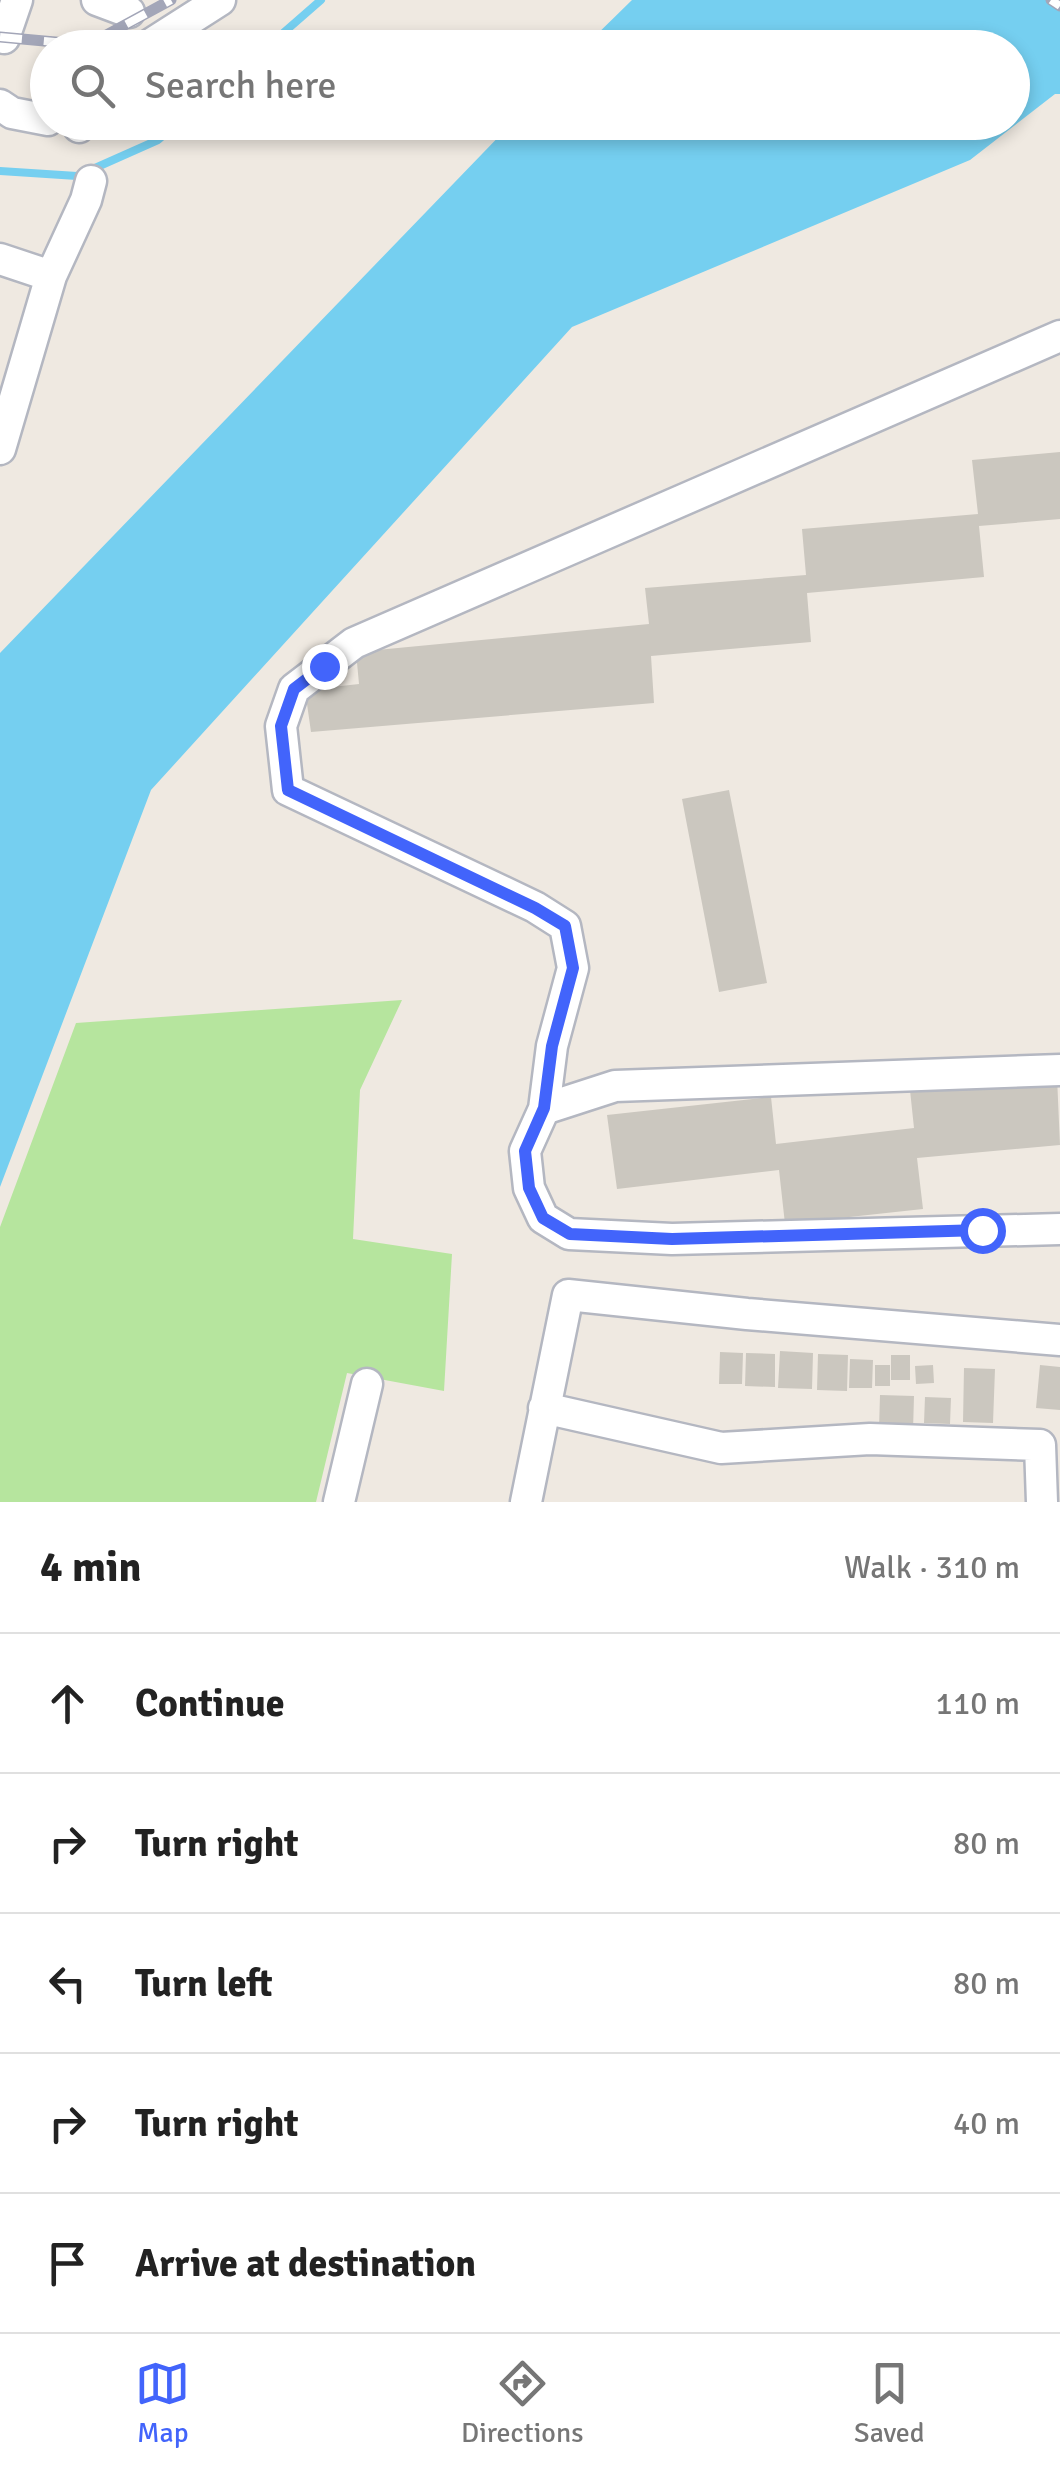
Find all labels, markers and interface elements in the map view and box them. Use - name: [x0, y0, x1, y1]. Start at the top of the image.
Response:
- search box: [30, 30, 1030, 140]
- icon: search: [65, 58, 120, 113]
- text: Search here: [145, 62, 337, 109]
- route end: [302, 644, 348, 690]
- route start: [960, 1208, 1006, 1254]
- text: 4 min: [40, 1542, 141, 1593]
- text: Walk · 310 m: [844, 1548, 1020, 1587]
- icon: ahead: [40, 1676, 95, 1731]
- text: Continue: [135, 1680, 285, 1727]
- text: 110 m: [936, 1684, 1020, 1723]
- icon: right: [40, 1816, 95, 1871]
- text: Turn right: [135, 1820, 299, 1867]
- text: 80 m: [953, 1824, 1020, 1863]
- icon: left: [40, 1956, 95, 2011]
- text: Turn left: [135, 1960, 273, 2007]
- text: 80 m: [953, 1964, 1020, 2003]
- icon: right: [40, 2096, 95, 2151]
- text: Turn right: [135, 2100, 299, 2147]
- text: 40 m: [953, 2104, 1020, 2143]
- icon: arrive: [40, 2236, 95, 2291]
- text: Arrive at destination: [135, 2240, 476, 2287]
- tab: Map: [135, 2356, 190, 2450]
- tab: Directions: [461, 2356, 583, 2450]
- tab: Saved: [854, 2356, 925, 2450]

